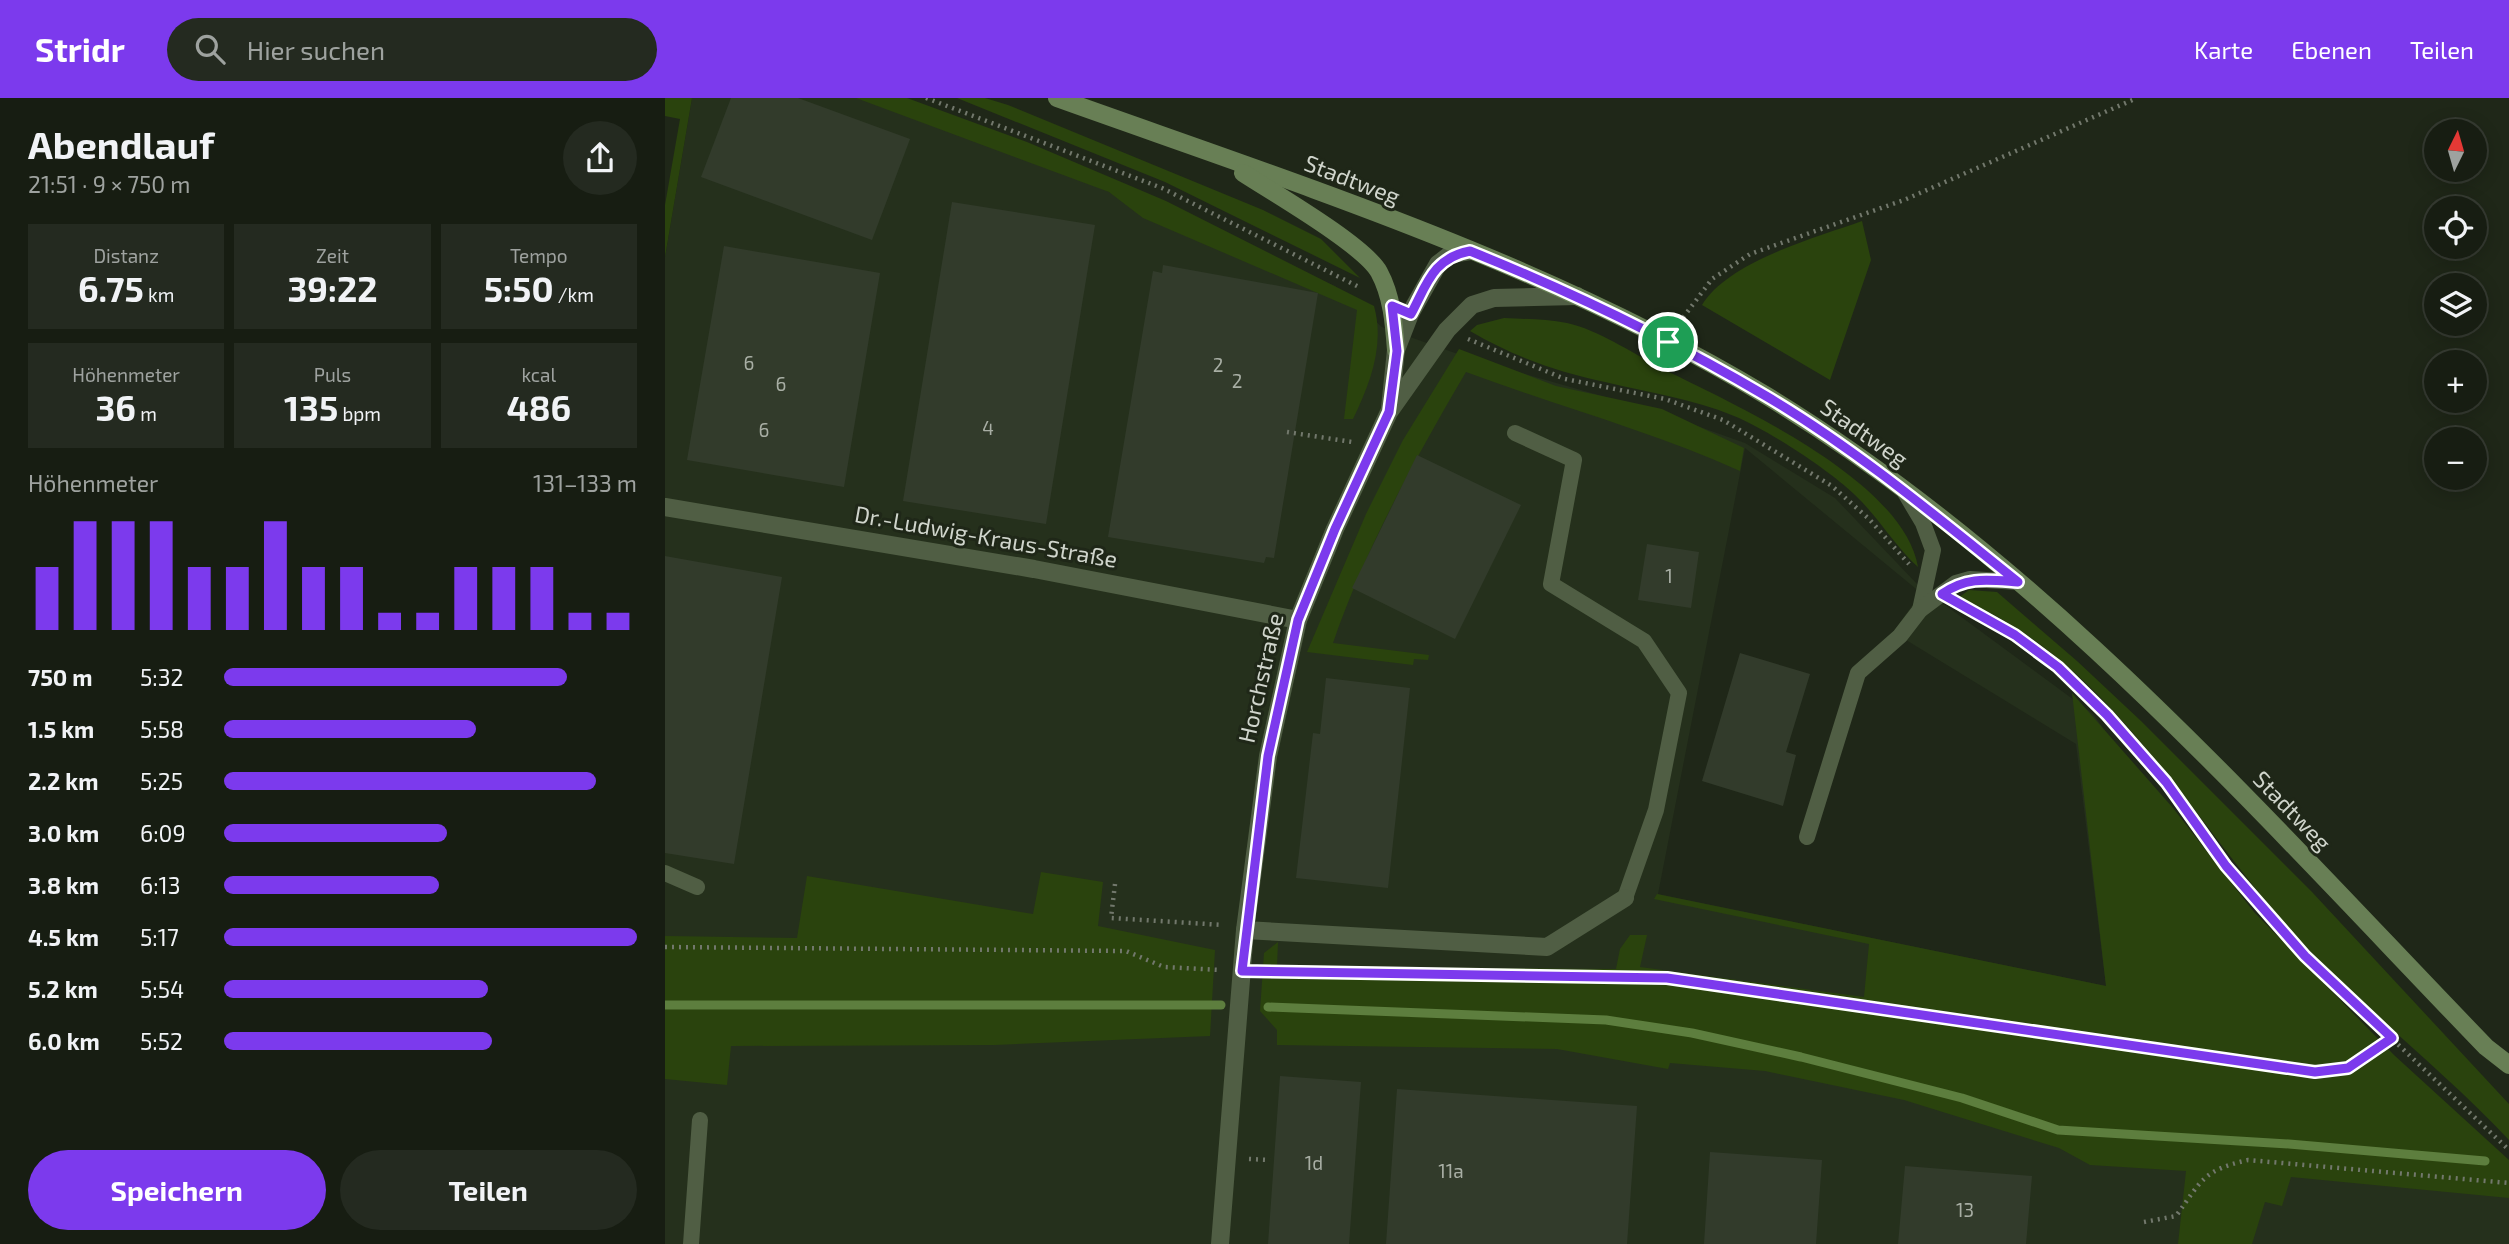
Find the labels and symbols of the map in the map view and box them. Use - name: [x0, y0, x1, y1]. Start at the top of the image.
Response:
- north arrow: [2424, 119, 2487, 182]
- street label: Stadtweg: [1301, 148, 1404, 210]
- pin: [1638, 312, 1698, 372]
- house number: 6: [744, 351, 754, 374]
- house number: 2: [1213, 353, 1223, 376]
- house number: 2: [1232, 369, 1242, 392]
- house number: 6: [776, 372, 786, 395]
- street label: Stadtweg: [1816, 392, 1914, 472]
- house number: 4: [982, 416, 994, 439]
- house number: 6: [759, 418, 769, 441]
- street label: Dr.-Ludwig-Kraus-Straße: [853, 499, 1120, 573]
- house number: 1: [1665, 564, 1673, 587]
- street label: Horchstraße: [1232, 610, 1289, 745]
- street label: Stadtweg: [2248, 765, 2338, 856]
- house number: 1d: [1305, 1151, 1323, 1174]
- house number: 11a: [1438, 1159, 1464, 1182]
- house number: 13: [1956, 1198, 1974, 1221]

